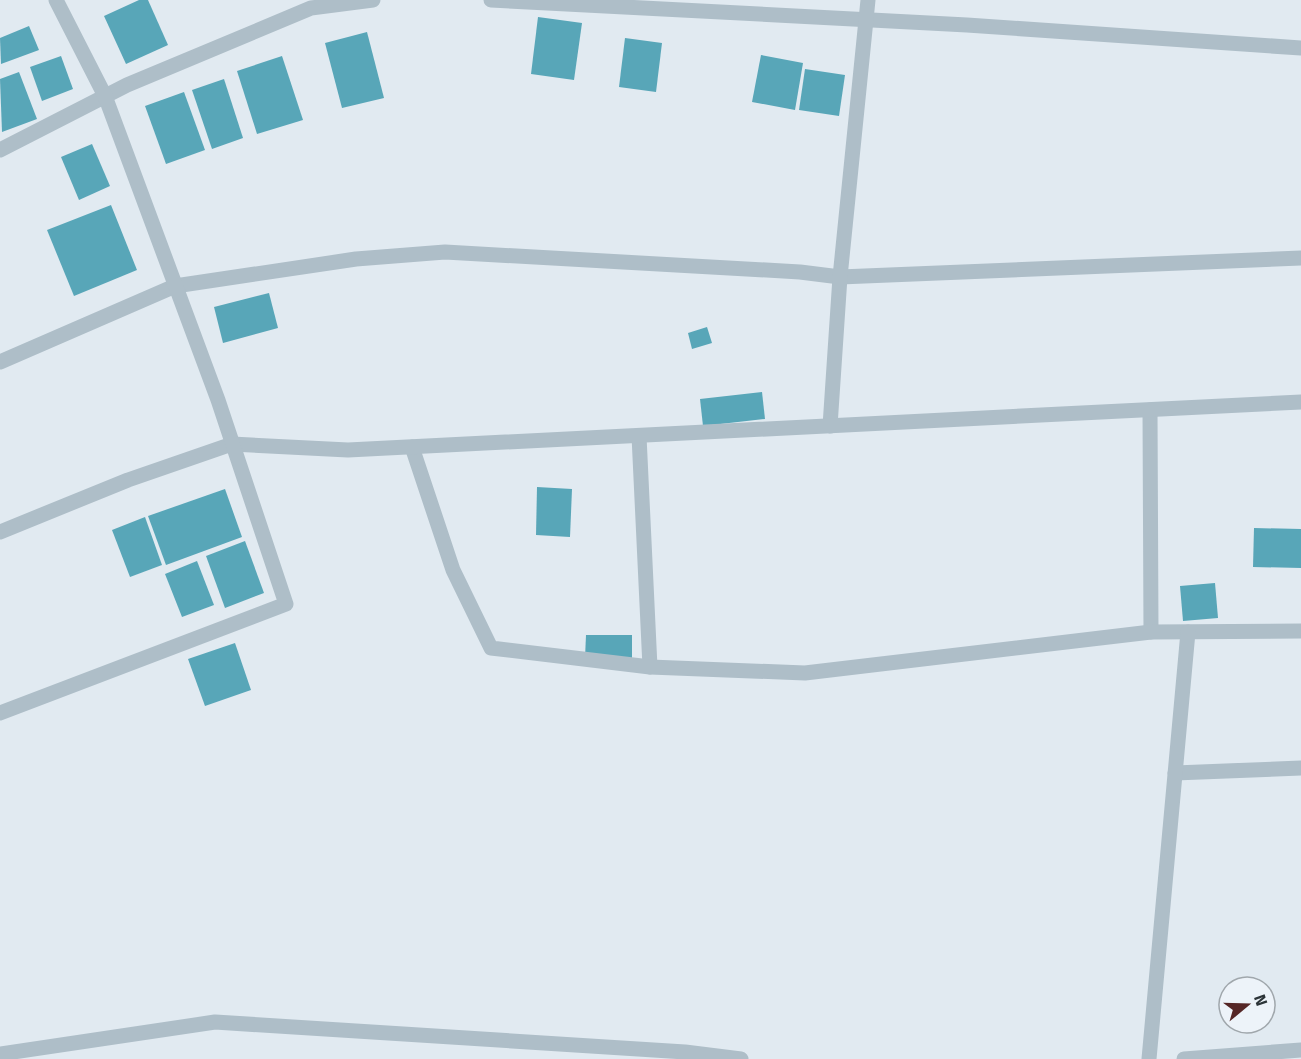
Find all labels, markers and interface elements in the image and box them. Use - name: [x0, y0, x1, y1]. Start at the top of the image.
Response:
- north arrow: [1217, 975, 1277, 1035]
- text: N: [1250, 992, 1271, 1008]

